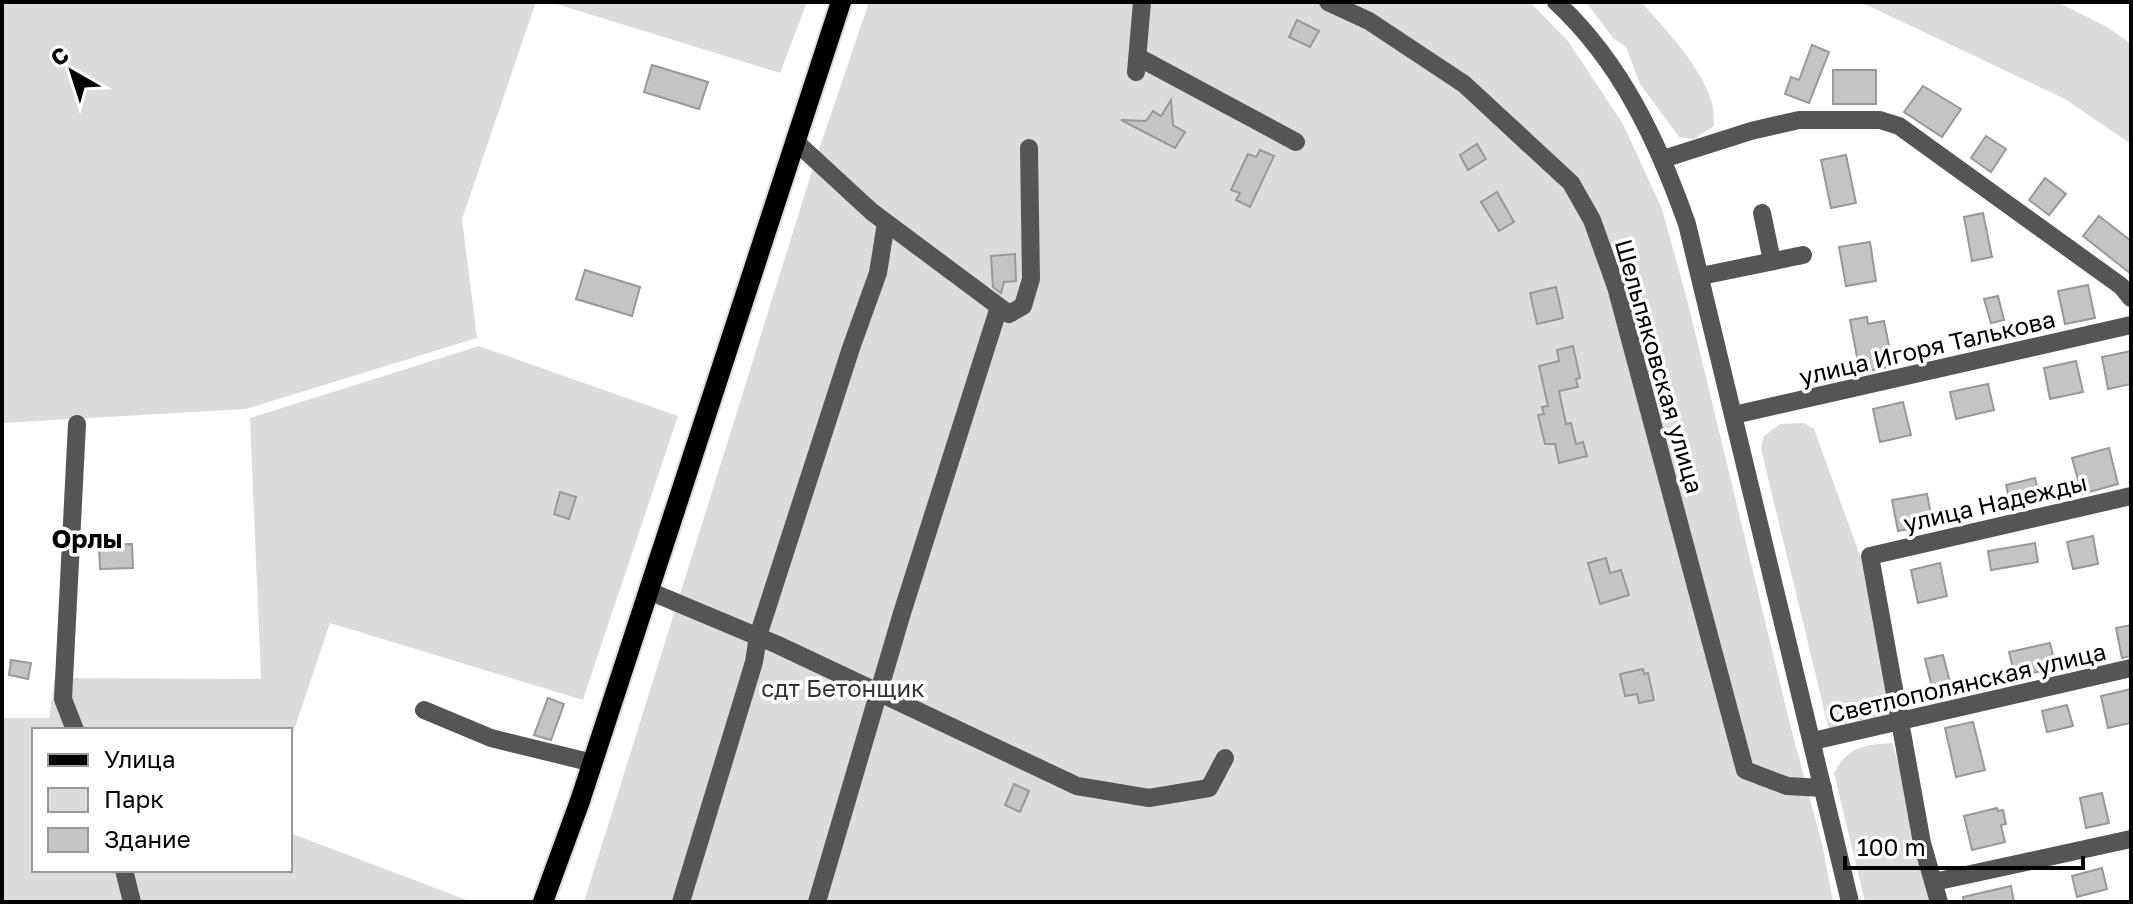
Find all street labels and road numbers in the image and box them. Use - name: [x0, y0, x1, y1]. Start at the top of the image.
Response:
- street label: Шельпяковская улица: [1610, 236, 1710, 496]
- street label: улица Игоря Талькова: [1796, 303, 2058, 391]
- street label: улица Надежды: [1900, 467, 2090, 537]
- street label: Светлополянская улица: [1825, 636, 2109, 728]

